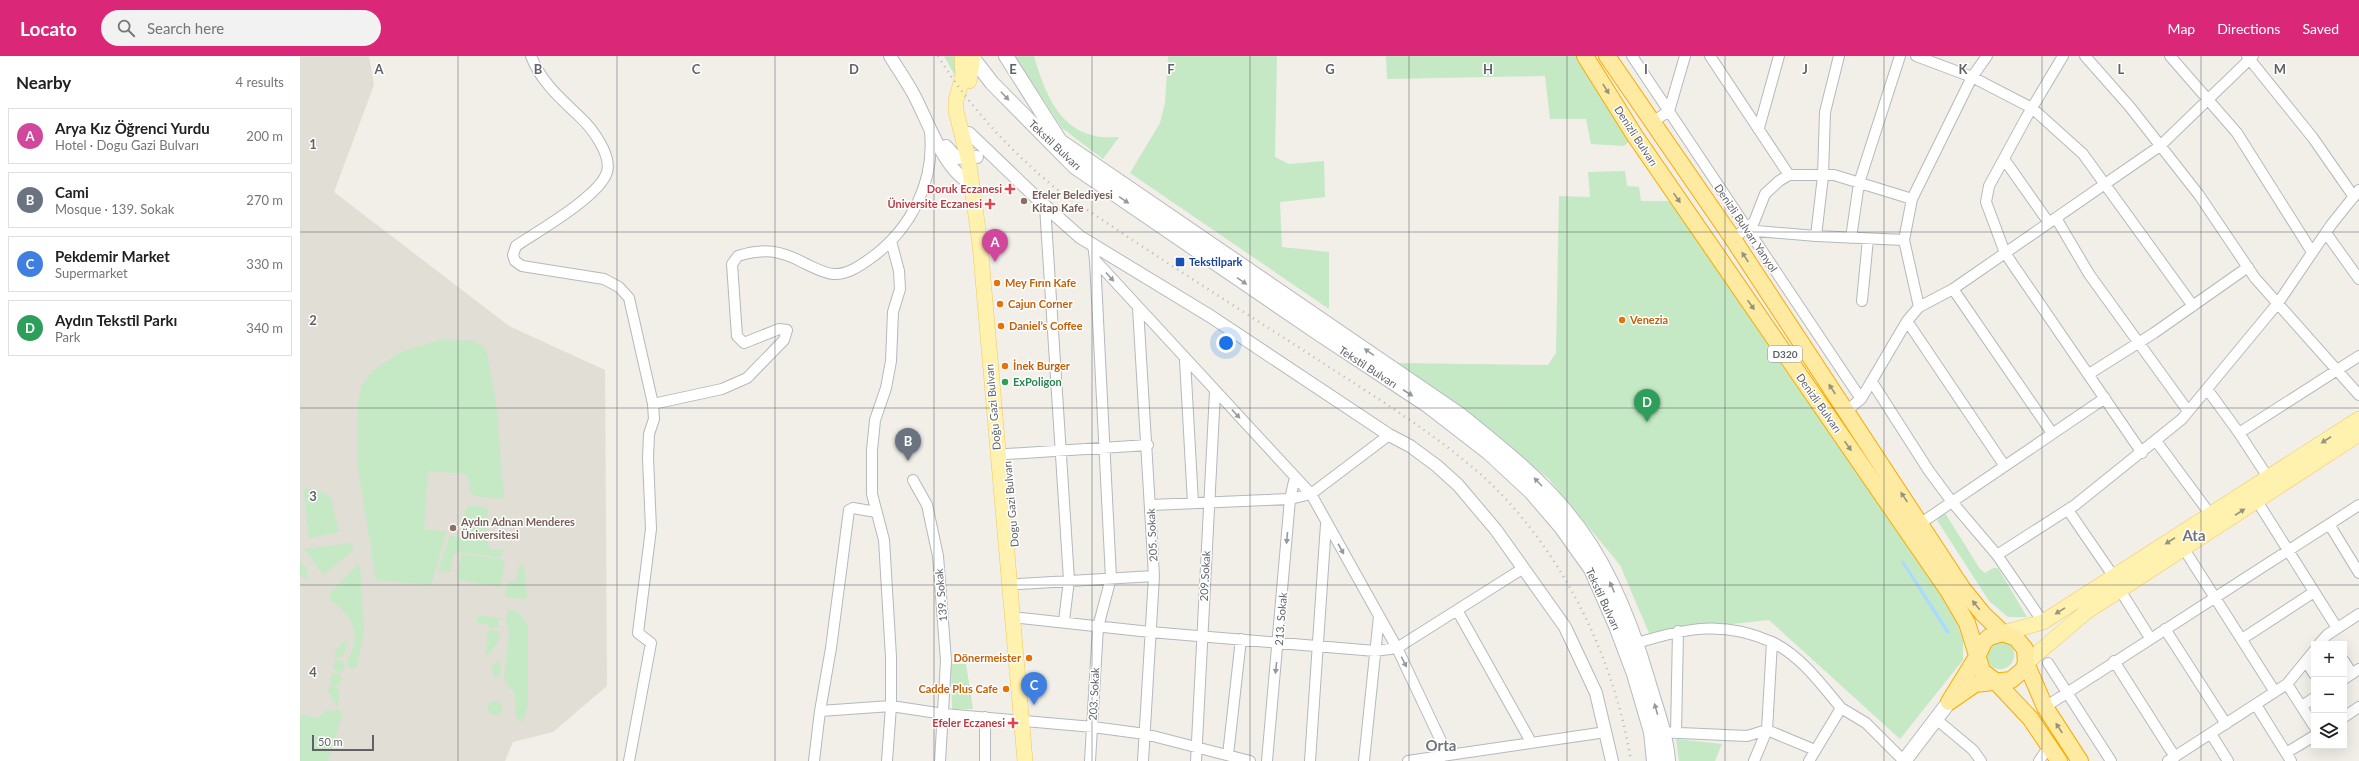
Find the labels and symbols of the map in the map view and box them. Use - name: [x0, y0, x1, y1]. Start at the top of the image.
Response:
- text: A: [373, 61, 384, 77]
- text: B: [534, 61, 543, 77]
- text: C: [692, 61, 701, 77]
- text: D: [849, 61, 859, 77]
- text: E: [1009, 61, 1017, 77]
- text: F: [1167, 61, 1175, 77]
- text: G: [1325, 61, 1335, 77]
- text: H: [1483, 61, 1493, 77]
- text: I: [1644, 61, 1648, 77]
- text: J: [1802, 61, 1808, 77]
- text: K: [1959, 61, 1969, 77]
- text: L: [2118, 61, 2125, 77]
- text: M: [2274, 61, 2286, 77]
- one-way arrow: [1602, 83, 1609, 95]
- one-way arrow: [1000, 91, 1010, 101]
- street label: Denizli Bulvarı: [1612, 103, 1661, 168]
- street label: Tekstil Bulvarı: [1026, 117, 1084, 172]
- text: 1: [309, 136, 317, 152]
- street label: Denizli Bulvarı Yanyol: [1712, 181, 1781, 274]
- place label: Doruk Eczanesi: [927, 182, 1002, 195]
- marker: Doruk Eczanesi: [1005, 184, 1015, 194]
- place label: Efeler Belediyesi Kitap Kafe: [1032, 188, 1113, 214]
- one-way arrow: [1673, 192, 1681, 203]
- marker: Efeler Belediyesi Kitap Kafe: [1019, 196, 1029, 206]
- one-way arrow: [1118, 196, 1129, 204]
- place label: Üniversite Eczanesi: [887, 197, 982, 210]
- marker: Üniversite Eczanesi: [985, 199, 995, 209]
- pin: A: [982, 229, 1008, 262]
- one-way arrow: [1741, 251, 1748, 263]
- place label: Tekstilpark: [1189, 255, 1243, 268]
- marker: Tekstilpark: [1174, 256, 1186, 268]
- one-way arrow: [1105, 272, 1115, 282]
- place label: Mey Fırın Kafe: [1005, 276, 1076, 289]
- one-way arrow: [1237, 277, 1248, 285]
- marker: Mey Fırın Kafe: [992, 278, 1002, 288]
- place label: Cajun Corner: [1008, 297, 1073, 310]
- marker: Cajun Corner: [995, 299, 1005, 309]
- one-way arrow: [1747, 299, 1755, 310]
- text: 2: [309, 312, 317, 328]
- place label: Venezia: [1629, 313, 1668, 326]
- marker: Venezia: [1617, 315, 1627, 325]
- place label: Daniel’s Coffee: [1009, 319, 1083, 332]
- marker: Daniel’s Coffee: [996, 321, 1006, 331]
- your location: [1216, 333, 1236, 353]
- street label: Tekstil Bulvarı: [1337, 343, 1400, 390]
- road number: D320: [1768, 346, 1802, 362]
- one-way arrow: [1364, 348, 1374, 356]
- place label: İnek Burger: [1013, 359, 1071, 372]
- marker: İnek Burger: [1000, 361, 1010, 371]
- street label: Doğu Gazi Bulvarı: [982, 363, 1003, 451]
- street label: Denizli Bulvarı: [1794, 371, 1845, 435]
- place label: ExPoligon: [1013, 375, 1062, 388]
- marker: ExPoligon: [1000, 377, 1010, 387]
- one-way arrow: [1828, 383, 1835, 395]
- one-way arrow: [1403, 389, 1413, 397]
- pin: D: [1634, 389, 1660, 422]
- one-way arrow: [1231, 409, 1241, 419]
- pin: B: [895, 428, 921, 461]
- one-way arrow: [2321, 436, 2332, 444]
- one-way arrow: [1844, 441, 1852, 452]
- street label: Dogu Gazi Bulvarı: [1000, 460, 1021, 548]
- one-way arrow: [1533, 477, 1543, 487]
- text: 3: [309, 488, 317, 504]
- one-way arrow: [1900, 492, 1908, 502]
- street label: 205. Sokak: [1144, 508, 1159, 562]
- one-way arrow: [2235, 508, 2245, 516]
- place label: Aydın Adnan Menderes Üniversitesi: [460, 515, 575, 541]
- marker: Aydın Adnan Menderes Üniversitesi: [448, 523, 458, 533]
- district label: Ata: [2181, 526, 2206, 544]
- one-way arrow: [1284, 532, 1291, 544]
- one-way arrow: [2165, 537, 2175, 545]
- one-way arrow: [1337, 543, 1344, 555]
- street label: 209.Sokak: [1197, 550, 1212, 602]
- street label: Tekstil Bulvarı: [1583, 566, 1623, 632]
- street label: 139. Sokak: [932, 567, 949, 622]
- one-way arrow: [1609, 581, 1615, 593]
- street label: 213. Sokak: [1272, 591, 1289, 646]
- one-way arrow: [1972, 599, 1981, 610]
- one-way arrow: [2054, 607, 2066, 614]
- place label: Dönermeister: [953, 651, 1022, 664]
- marker: Dönermeister: [1024, 653, 1034, 663]
- one-way arrow: [1401, 657, 1407, 668]
- one-way arrow: [1273, 662, 1280, 674]
- text: 4: [309, 664, 317, 680]
- street label: 203. Sokak: [1086, 667, 1101, 721]
- pin: C: [1021, 672, 1047, 705]
- place label: Cadde Plus Cafe: [918, 682, 998, 695]
- marker: Cadde Plus Cafe: [1001, 684, 1011, 694]
- one-way arrow: [1653, 703, 1659, 715]
- place label: Efeler Eczanesi: [932, 716, 1005, 729]
- marker: Efeler Eczanesi: [1008, 718, 1018, 728]
- one-way arrow: [2055, 722, 2062, 734]
- scale bar: [312, 733, 374, 752]
- district label: Orta: [1426, 736, 1456, 754]

